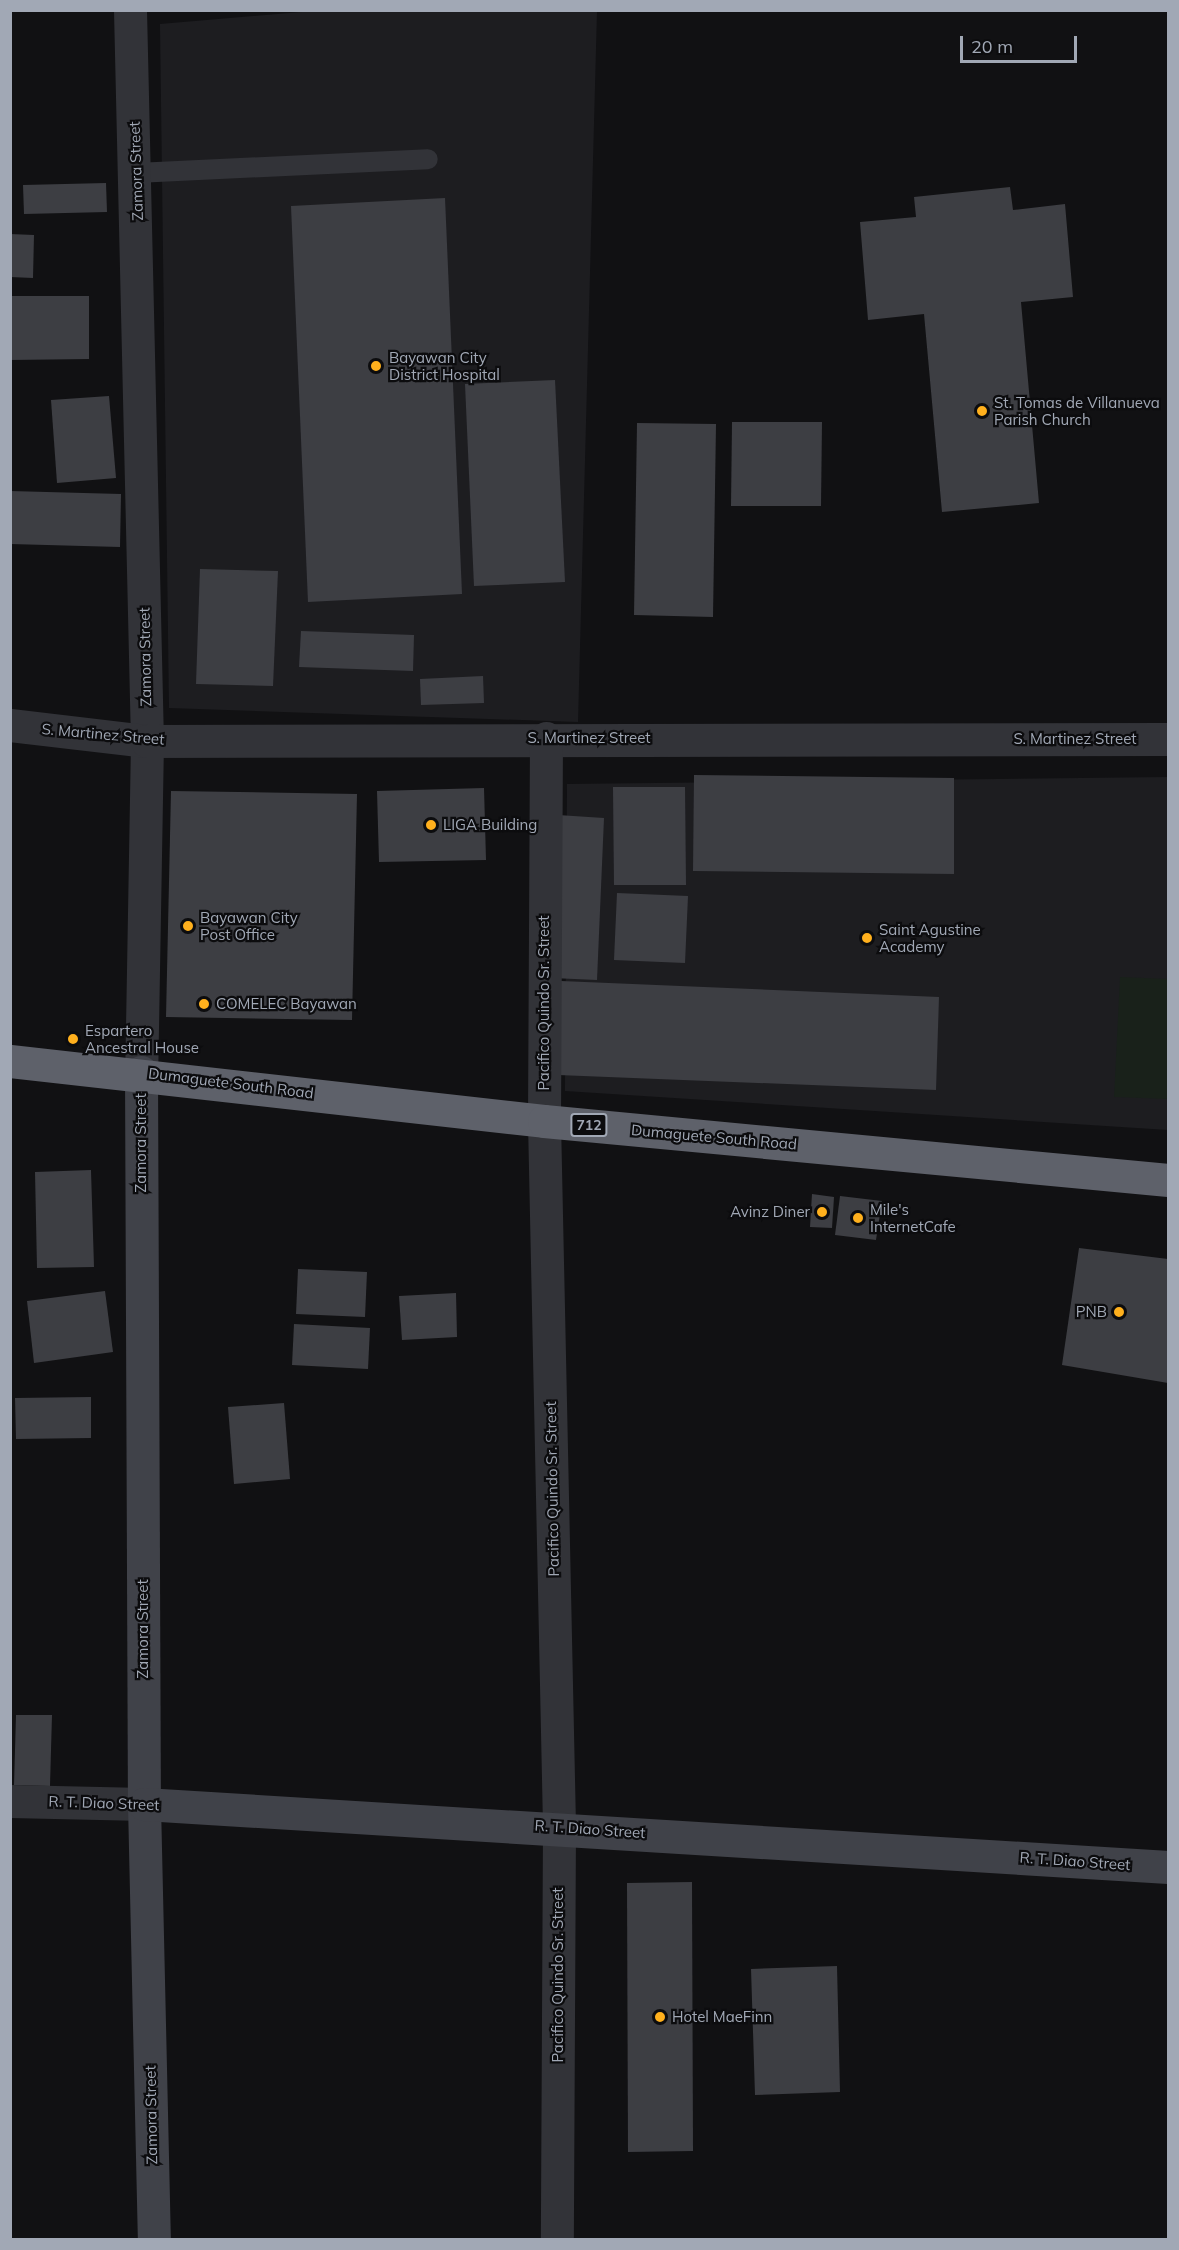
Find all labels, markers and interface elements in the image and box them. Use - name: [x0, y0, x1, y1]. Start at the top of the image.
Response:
- scale bar: [963, 24, 1080, 62]
- text: 20 m: [971, 35, 1013, 58]
- street label: Zamora Street: [125, 121, 147, 221]
- place label: Bayawan City District Hospital: [389, 348, 500, 383]
- marker: Bayawan City District Hospital: [367, 357, 385, 375]
- place label: St. Tomas de Villanueva Parish Church: [994, 393, 1160, 428]
- marker: St. Tomas de Villanueva Parish Church: [975, 404, 989, 418]
- street label: Zamora Street: [135, 607, 155, 707]
- street label: S. Martinez Street: [41, 720, 165, 748]
- street label: S. Martinez Street: [527, 729, 651, 747]
- street label: S. Martinez Street: [1013, 730, 1137, 748]
- place label: LIGA Building: [443, 816, 537, 834]
- marker: LIGA Building: [424, 818, 438, 832]
- place label: Bayawan City Post Office: [200, 908, 298, 943]
- street label: Pacifico Quindo Sr. Street: [535, 915, 553, 1091]
- marker: Bayawan City Post Office: [181, 919, 195, 933]
- place label: Saint Agustine Academy: [879, 920, 981, 955]
- marker: Saint Agustine Academy: [860, 931, 874, 945]
- place label: COMELEC Bayawan: [216, 995, 357, 1013]
- marker: COMELEC Bayawan: [197, 997, 211, 1011]
- place label: Espartero Ancestral House: [85, 1021, 199, 1056]
- marker: Espartero Ancestral House: [66, 1032, 80, 1046]
- street label: Dumaguete South Road: [147, 1064, 315, 1102]
- street label: Zamora Street: [132, 1093, 150, 1193]
- road number: 712: [570, 1114, 608, 1136]
- street label: Dumaguete South Road: [630, 1121, 798, 1153]
- place label: Mile's InternetCafe: [870, 1200, 956, 1235]
- place label: Avinz Diner: [730, 1203, 810, 1221]
- marker: Avinz Diner: [815, 1205, 829, 1219]
- marker: Mile's InternetCafe: [851, 1211, 865, 1225]
- place label: PNB: [1076, 1303, 1107, 1321]
- marker: PNB: [1112, 1305, 1126, 1319]
- street label: Pacifico Quindo Sr. Street: [541, 1401, 563, 1577]
- street label: Zamora Street: [134, 1579, 152, 1679]
- street label: R. T. Diao Street: [48, 1792, 160, 1814]
- street label: R. T. Diao Street: [534, 1816, 646, 1842]
- street label: R. T. Diao Street: [1019, 1848, 1131, 1874]
- street label: Pacifico Quindo Sr. Street: [549, 1887, 567, 2063]
- place label: Hotel MaeFinn: [672, 2008, 772, 2026]
- marker: Hotel MaeFinn: [653, 2010, 667, 2024]
- street label: Zamora Street: [141, 2065, 161, 2165]

